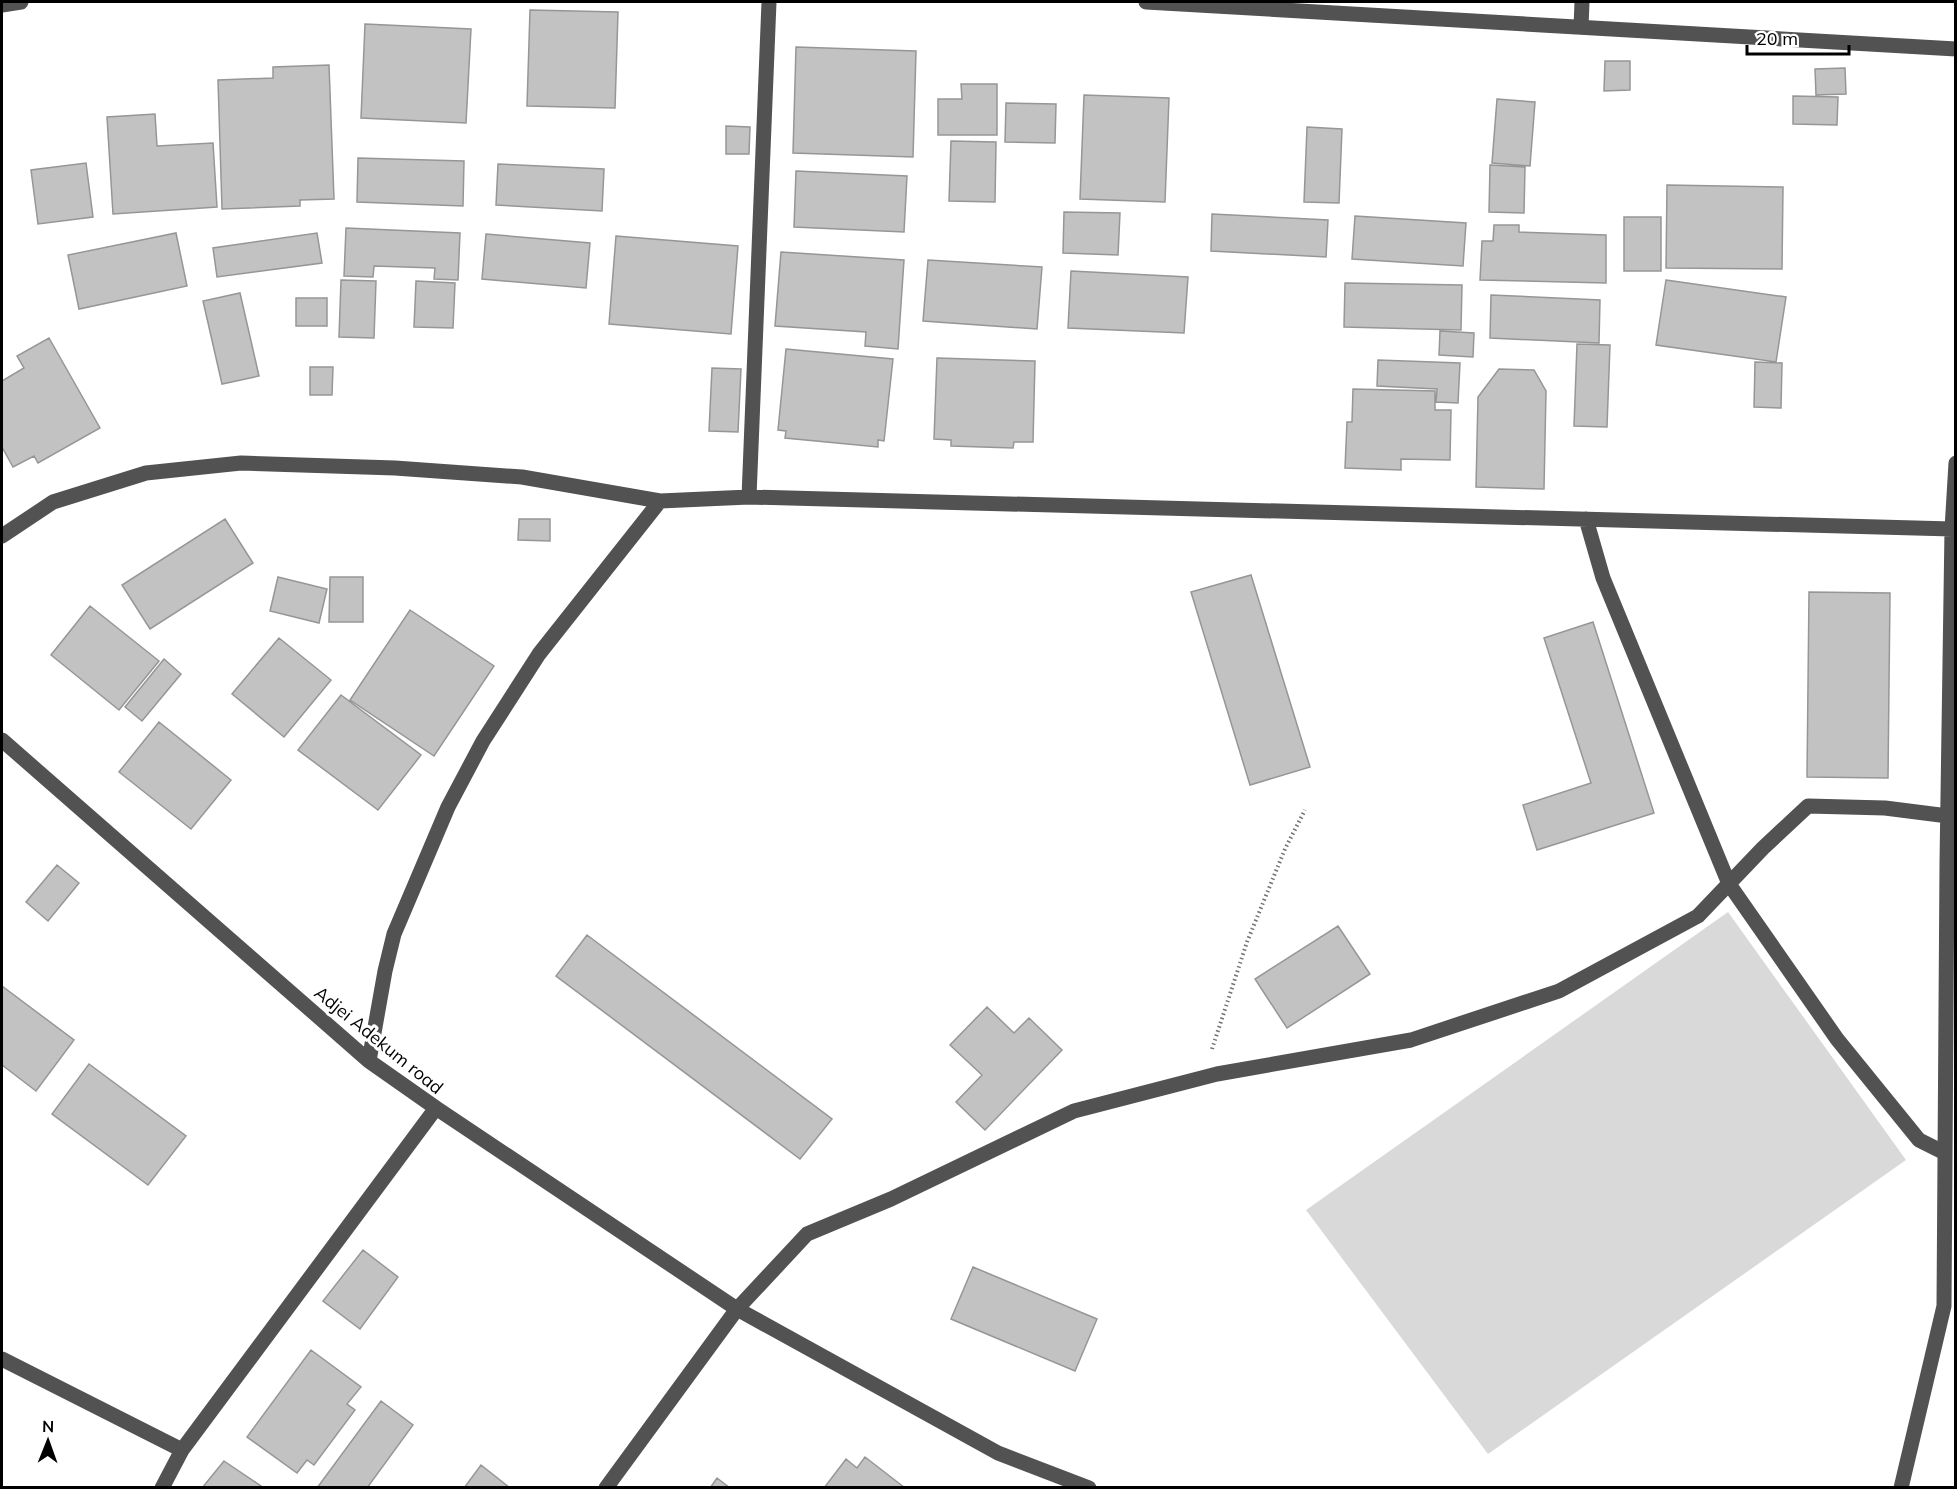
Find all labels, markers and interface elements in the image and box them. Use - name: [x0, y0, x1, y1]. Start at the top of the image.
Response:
- scale bar: [1747, 18, 1849, 56]
- text: 20 m: [1756, 27, 1798, 50]
- street label: Adjei Adekum road: [310, 981, 448, 1099]
- north arrow: [18, 1411, 78, 1471]
- text: N: [42, 1416, 54, 1436]

